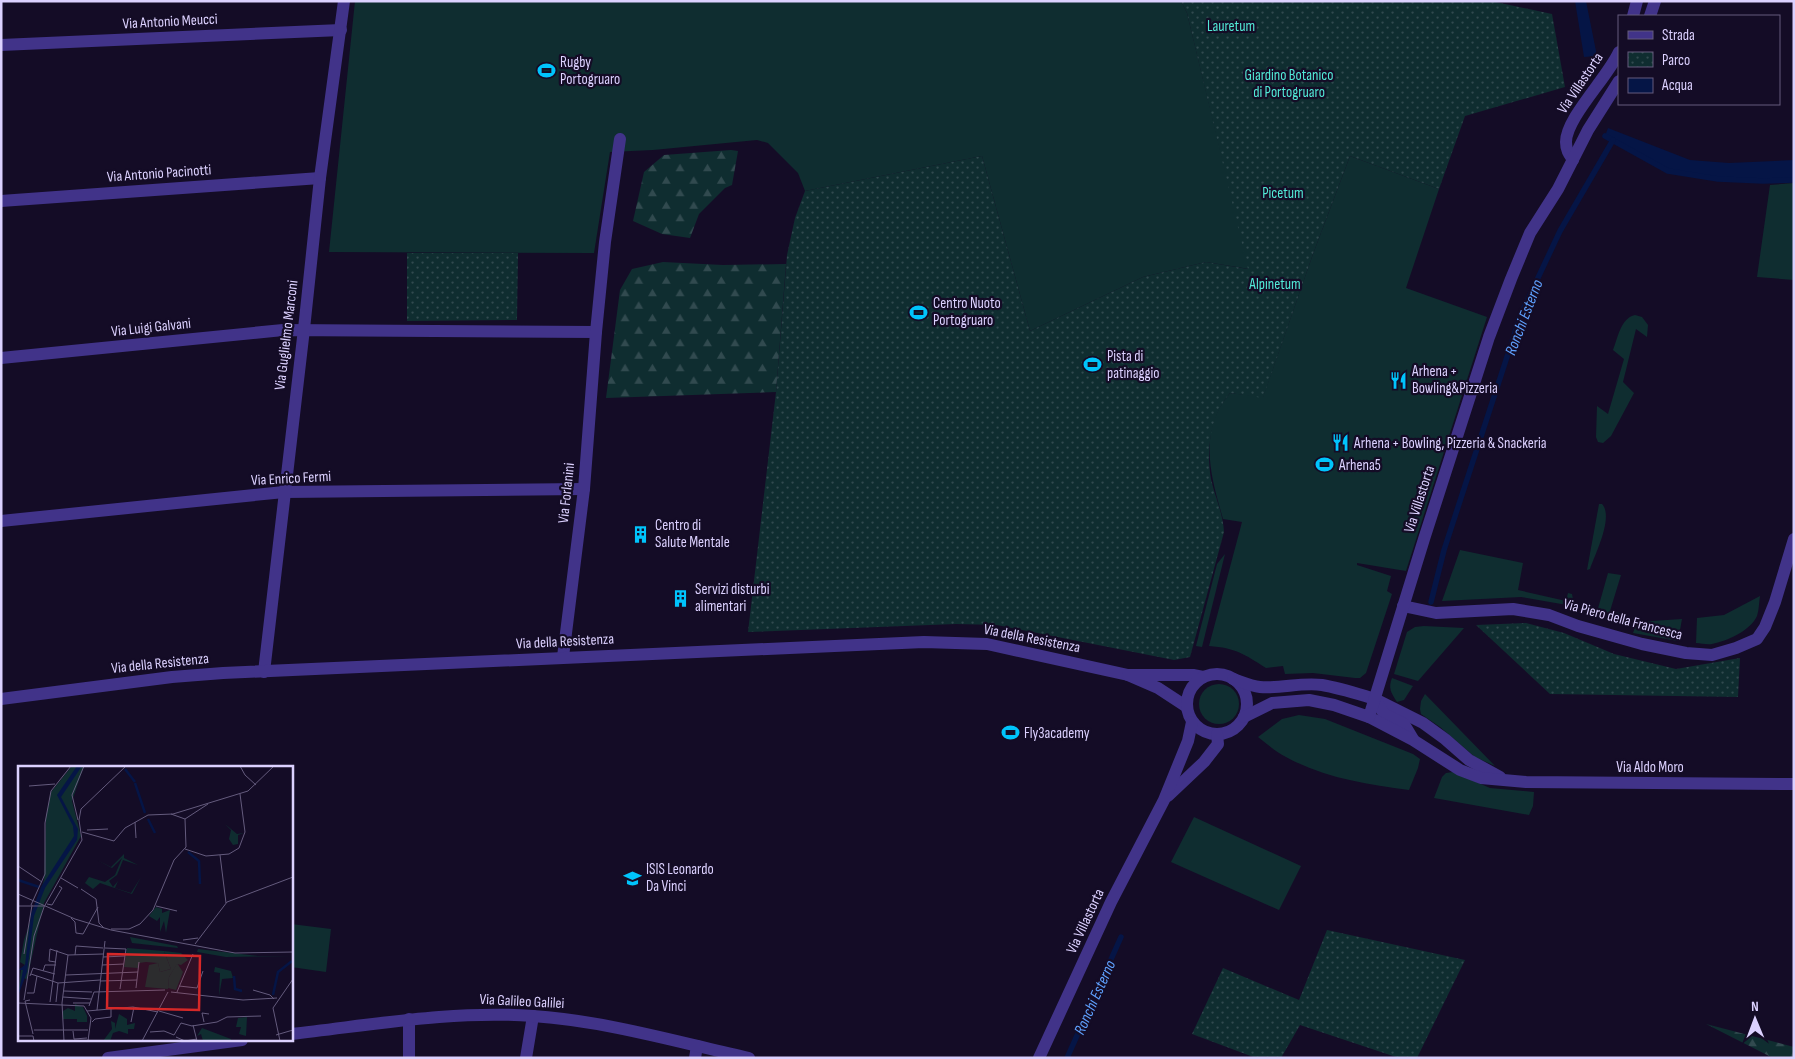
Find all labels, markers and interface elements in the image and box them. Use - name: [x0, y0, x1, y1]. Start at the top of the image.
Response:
- street label: Via Antonio Meucci: [122, 10, 218, 33]
- legend: [1618, 15, 1780, 105]
- park label: Lauretum: [1207, 17, 1255, 36]
- text: Strada: [1662, 26, 1695, 45]
- street label: Via Villastorta: [1553, 49, 1608, 117]
- text: Parco: [1662, 51, 1690, 70]
- place label: Rugby Portogruaro: [560, 53, 620, 89]
- sports icon: Rugby Portogruaro: [536, 61, 556, 81]
- park label: Giardino Botanico di Portogruaro: [1245, 66, 1333, 102]
- text: Acqua: [1661, 76, 1693, 95]
- street label: Via Antonio Pacinotti: [106, 160, 212, 187]
- park label: Picetum: [1262, 184, 1304, 203]
- park label: Alpinetum: [1248, 275, 1301, 294]
- water label: Ronchi Esterno: [1501, 277, 1548, 358]
- street label: Via Guglielmo Marconi: [270, 279, 303, 391]
- place label: Centro Nuoto Portogruaro: [933, 294, 1001, 330]
- sports icon: Centro Nuoto Portogruaro: [909, 302, 929, 322]
- street label: Via Luigi Galvani: [110, 314, 192, 341]
- place label: Pista di patinaggio: [1107, 347, 1160, 383]
- sports icon: Pista di patinaggio: [1083, 355, 1103, 375]
- place label: Arhena + Bowling&Pizzeria: [1411, 362, 1498, 398]
- restaurant icon: Arhena + Bowling&Pizzeria: [1388, 370, 1408, 390]
- restaurant icon: Arhena + Bowling, Pizzeria & Snackeria: [1330, 433, 1350, 453]
- place label: Arhena + Bowling, Pizzeria & Snackeria: [1353, 434, 1547, 453]
- sports icon: Arhena5: [1315, 455, 1335, 475]
- place label: Arhena5: [1338, 456, 1381, 475]
- street label: Via Forlanini: [554, 462, 579, 524]
- street label: Via Villastorta: [1400, 463, 1439, 535]
- street label: Via Enrico Fermi: [250, 467, 332, 490]
- place label: Centro di Salute Mentale: [655, 516, 730, 552]
- building icon: Centro di Salute Mentale: [631, 524, 651, 544]
- place label: Servizi disturbi alimentari: [695, 580, 770, 616]
- building icon: Servizi disturbi alimentari: [671, 588, 691, 608]
- street label: Via Piero della Francesca: [1561, 594, 1685, 645]
- street label: Via della Resistenza: [982, 620, 1082, 657]
- street label: Via della Resistenza: [516, 629, 615, 654]
- street label: Via della Resistenza: [110, 649, 210, 678]
- sports icon: Fly3academy: [1000, 723, 1020, 743]
- place label: Fly3academy: [1024, 724, 1090, 743]
- street label: Via Aldo Moro: [1616, 758, 1684, 777]
- inset map: [18, 766, 292, 1042]
- place label: ISIS Leonardo Da Vinci: [646, 860, 714, 896]
- school or university icon: ISIS Leonardo Da Vinci: [622, 868, 642, 888]
- street label: Via Villastorta: [1062, 886, 1109, 957]
- water label: Ronchi Esterno: [1071, 957, 1120, 1038]
- street label: Via Galileo Galilei: [479, 990, 565, 1013]
- north arrow: [1730, 994, 1780, 1044]
- text: N: [1751, 998, 1759, 1015]

